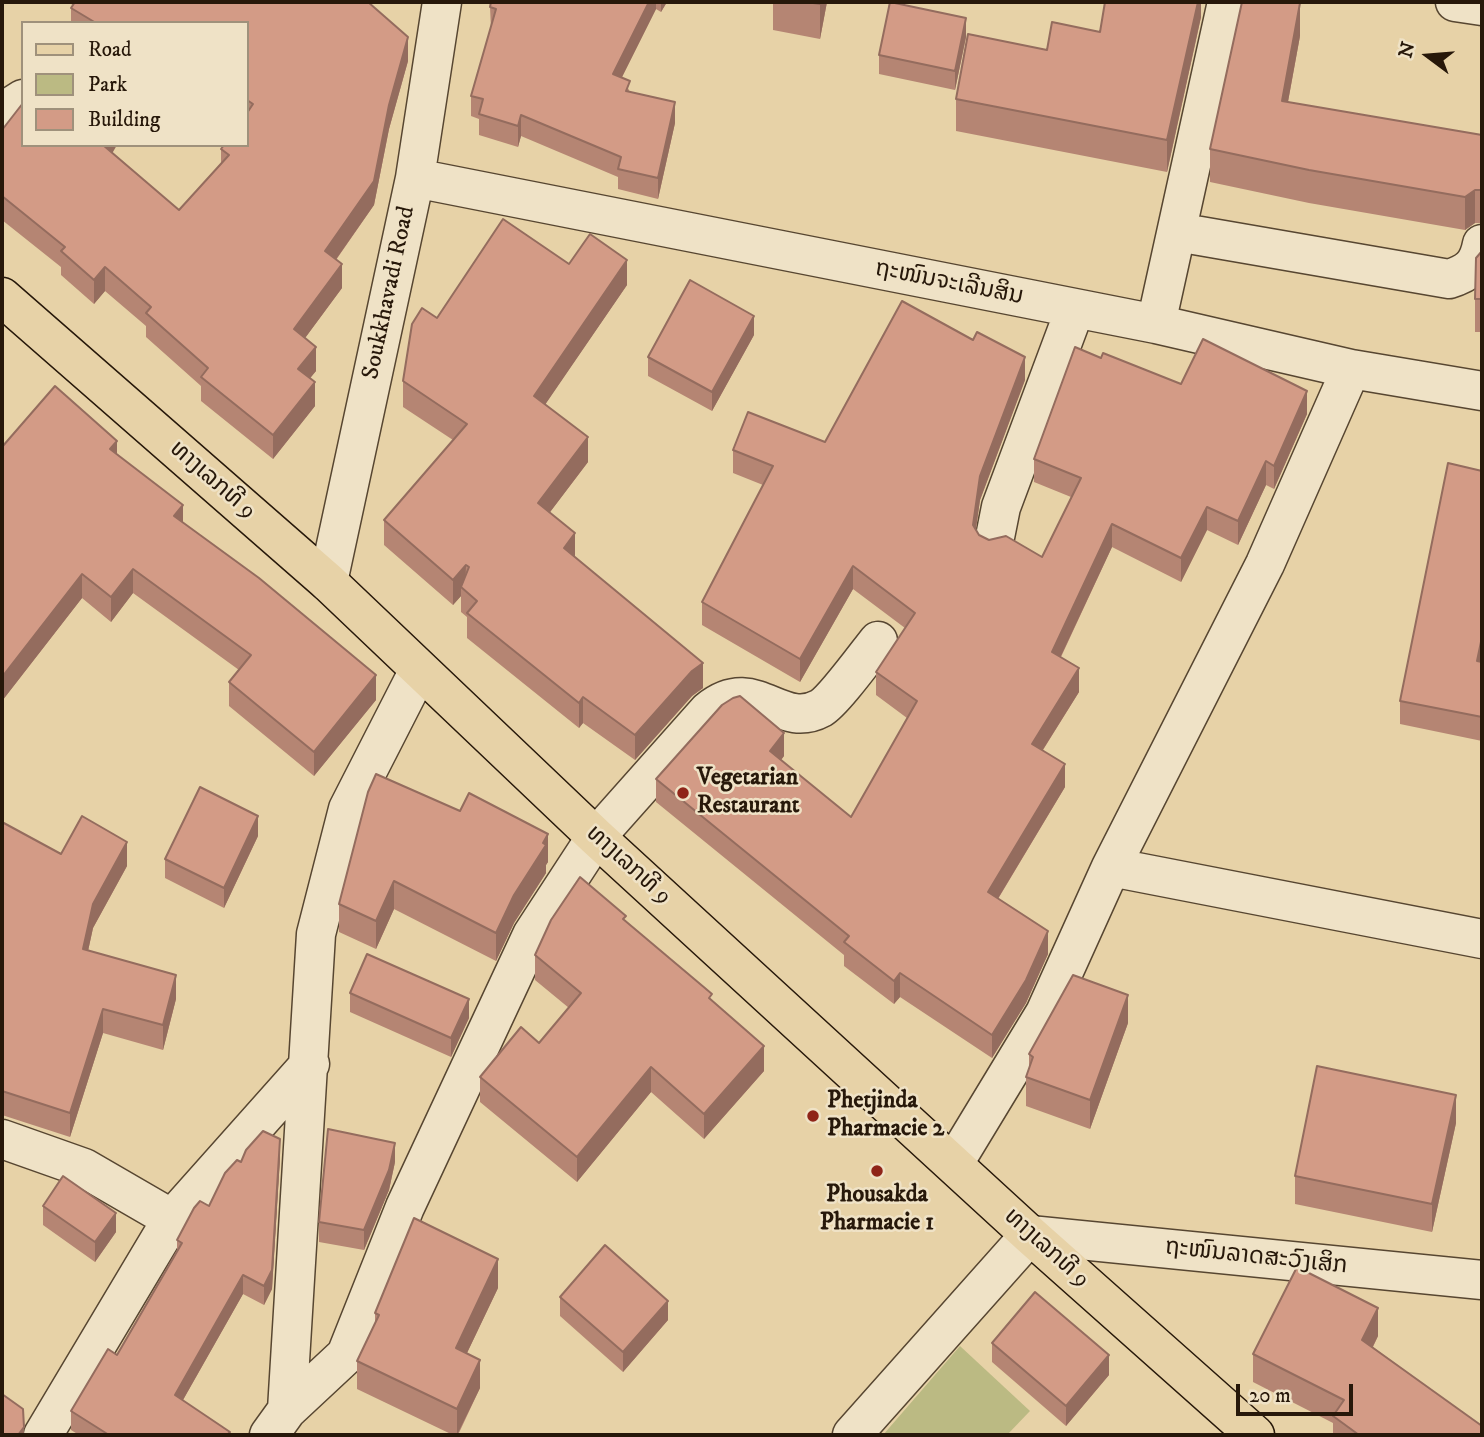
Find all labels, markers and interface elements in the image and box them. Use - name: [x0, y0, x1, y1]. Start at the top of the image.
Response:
- legend: [21, 21, 248, 147]
- north arrow: [1393, 21, 1463, 91]
- text: Road: [88, 37, 132, 63]
- text: N: [1394, 39, 1421, 61]
- text: Park: [88, 72, 127, 98]
- text: Building: [88, 107, 160, 133]
- street label: Soukkhavadi Road: [358, 204, 422, 382]
- street label: ຖະໜົນຈະເລີນສິນ: [872, 255, 1026, 313]
- street label: ທາງເລກທີ 9: [163, 436, 261, 526]
- place label: Vegetarian Restaurant: [697, 765, 799, 821]
- marker: Vegetarian Restaurant: [675, 785, 691, 801]
- street label: ທາງເລກທີ 9: [579, 820, 677, 912]
- place label: Phetjinda Pharmacie 2: [827, 1088, 944, 1144]
- marker: Phetjinda Pharmacie 2: [805, 1108, 821, 1124]
- marker: Phousakda Pharmacie 1: [869, 1163, 885, 1179]
- place label: Phousakda Pharmacie 1: [820, 1182, 934, 1238]
- street label: ທາງເລກທີ 9: [997, 1203, 1095, 1295]
- street label: ຖະໜົນລາດສະວົງເສິກ: [1163, 1234, 1349, 1282]
- scale bar: [1239, 1370, 1356, 1414]
- text: 20 m: [1249, 1383, 1291, 1409]

